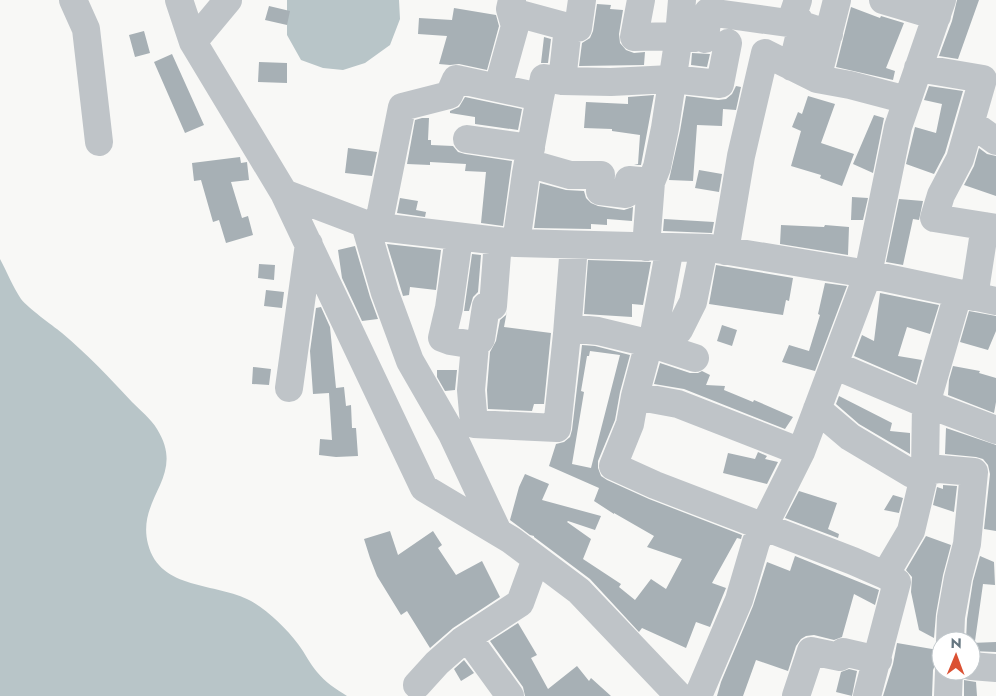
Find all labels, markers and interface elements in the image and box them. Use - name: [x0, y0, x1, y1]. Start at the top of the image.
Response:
- north arrow: [931, 631, 981, 681]
- text: N: [950, 633, 962, 653]

